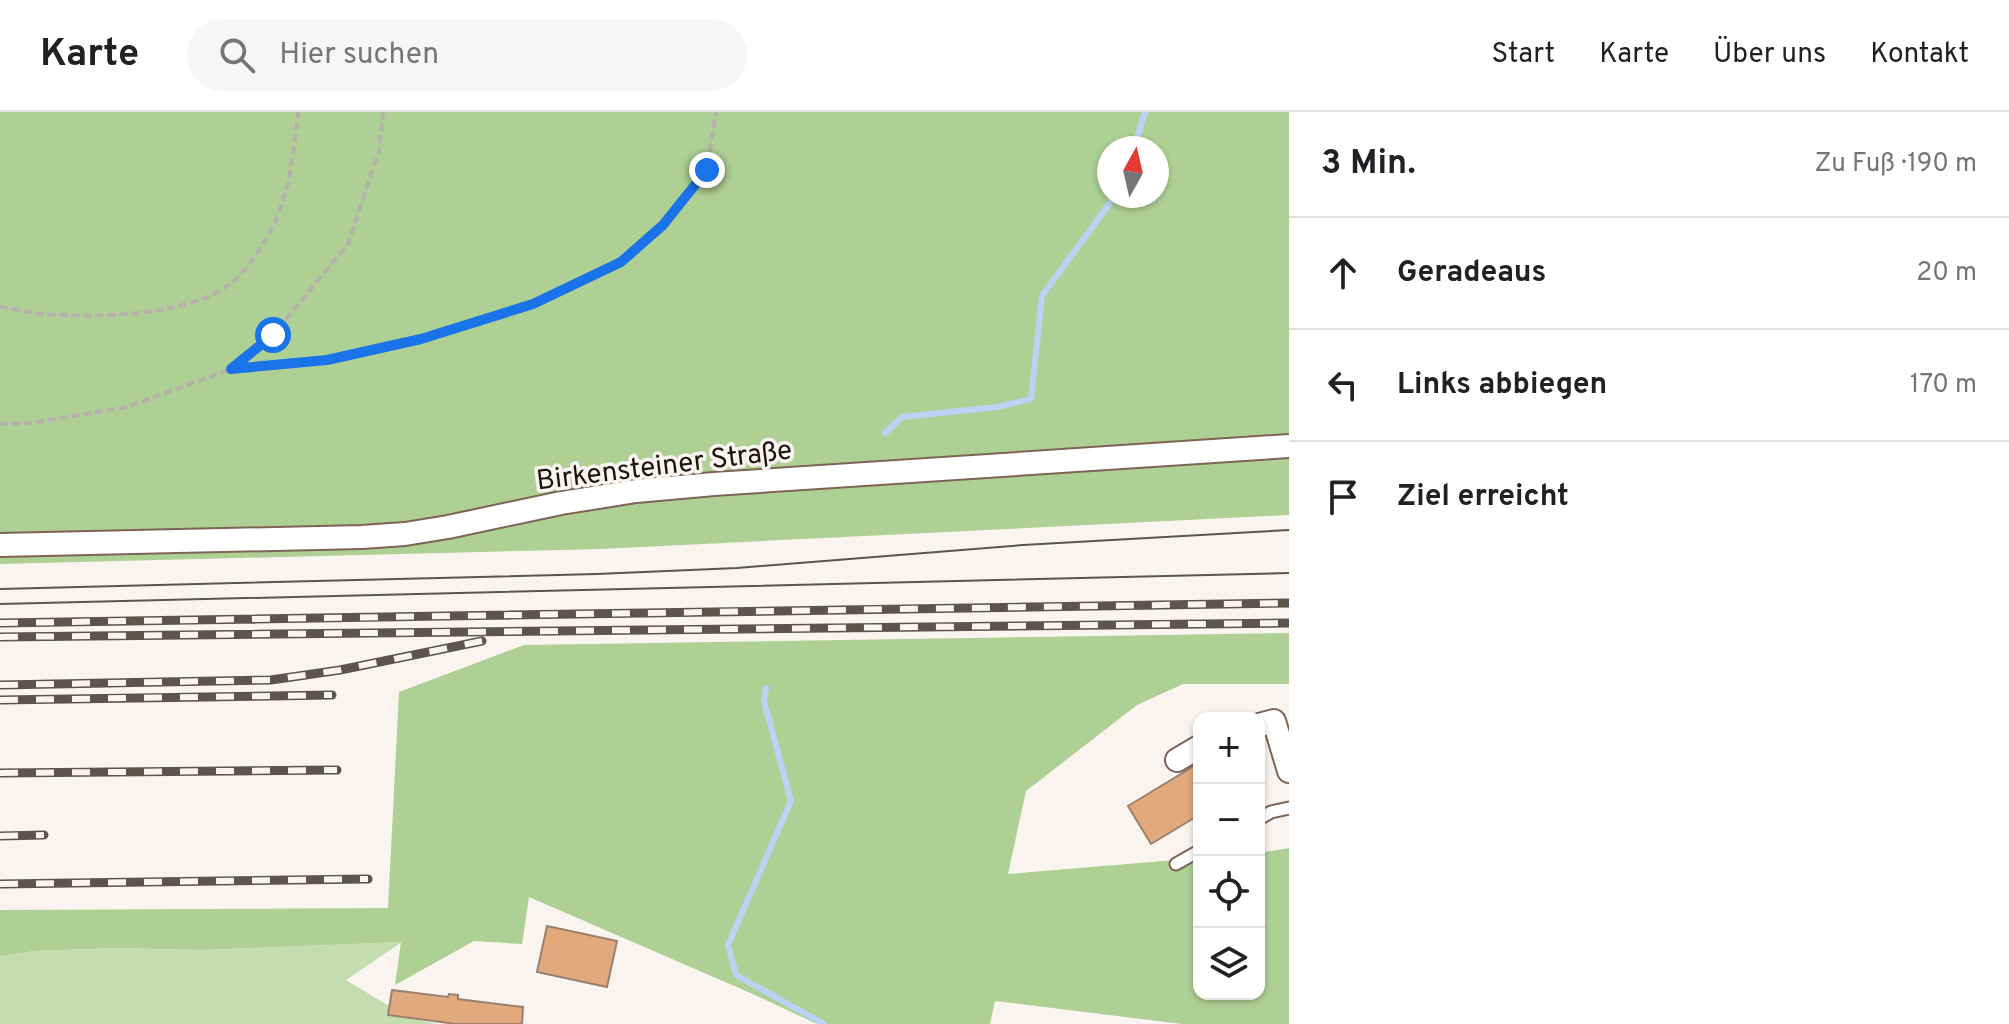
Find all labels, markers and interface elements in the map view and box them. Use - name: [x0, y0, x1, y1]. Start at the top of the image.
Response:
- search box: [187, 19, 747, 91]
- text: Karte: [40, 31, 139, 80]
- icon: search: [215, 33, 259, 77]
- text: Hier suchen: [279, 37, 439, 74]
- text: Start: [1491, 37, 1555, 73]
- text: Karte: [1599, 37, 1669, 73]
- text: Über uns: [1713, 37, 1826, 73]
- text: Kontakt: [1870, 37, 1969, 73]
- north arrow: [1097, 136, 1169, 208]
- text: 3 Min.: [1321, 143, 1416, 186]
- text: Zu Fuß · 190 m: [1814, 148, 1977, 181]
- route end: [689, 152, 725, 188]
- icon: ahead: [1321, 251, 1365, 295]
- text: Geradeaus: [1397, 255, 1546, 292]
- text: 20 m: [1916, 257, 1977, 290]
- route start: [255, 317, 291, 353]
- icon: left: [1321, 363, 1365, 407]
- text: Links abbiegen: [1397, 367, 1607, 404]
- text: 170 m: [1910, 369, 1977, 402]
- street label: Birkensteiner Straße: [535, 433, 794, 501]
- icon: arrive: [1321, 475, 1365, 519]
- text: Ziel erreicht: [1397, 479, 1569, 516]
- map controls: [1193, 712, 1265, 1000]
- button: +: [1193, 712, 1265, 784]
- button: −: [1193, 784, 1265, 856]
- button: locate: [1193, 856, 1265, 928]
- button: layers: [1193, 928, 1265, 1000]

